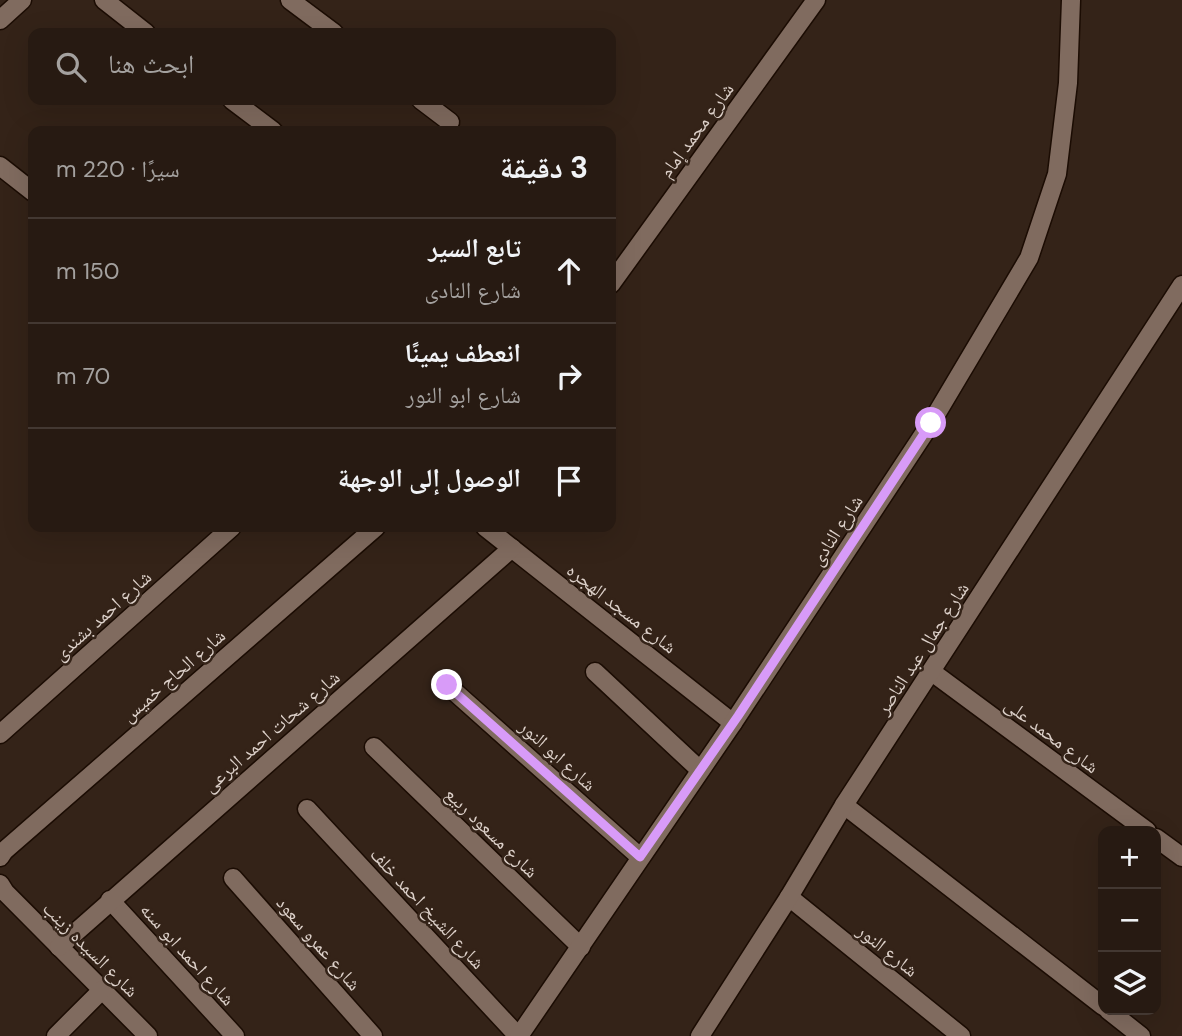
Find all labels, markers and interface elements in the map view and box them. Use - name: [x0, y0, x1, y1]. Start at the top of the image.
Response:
- search box: [28, 28, 616, 105]
- text: ابحث هنا: [108, 47, 194, 81]
- icon: search: [52, 48, 90, 86]
- street label: شارع محمد إمام: [653, 78, 740, 183]
- text: 3 دقيقة: [500, 148, 588, 187]
- text: سيرًا · 220 m: [56, 154, 180, 184]
- text: تابع السير: [428, 231, 521, 265]
- icon: ahead: [550, 252, 588, 290]
- text: 150 m: [56, 256, 120, 286]
- text: شارع النادى: [425, 275, 521, 305]
- text: انعطف يمينًا: [405, 336, 521, 370]
- icon: right: [550, 357, 588, 395]
- text: 70 m: [56, 361, 110, 391]
- text: شارع ابو النور: [406, 380, 521, 410]
- route start: [915, 407, 946, 438]
- text: الوصول إلى الوجهة: [338, 461, 521, 495]
- icon: arrive: [550, 462, 588, 500]
- street label: شارع النادى: [804, 490, 869, 570]
- street label: شارع مسجد الهجره: [562, 558, 682, 659]
- street label: شارع احمد بشندى: [48, 565, 157, 666]
- street label: شارع جمال عبد الناصر: [870, 577, 975, 720]
- street label: شارع الحاج خميس: [116, 623, 231, 728]
- street label: شارع شحات احمد البرعى: [198, 665, 345, 798]
- route end: [431, 669, 462, 700]
- street label: شارع محمد على: [1000, 692, 1104, 779]
- street label: شارع ابو النور: [513, 714, 601, 797]
- street label: شارع مسعود ربيع: [440, 781, 544, 883]
- map controls: [1098, 826, 1161, 1015]
- button: +: [1098, 826, 1161, 889]
- street label: شارع الشيخ احمد خلف: [365, 842, 491, 975]
- button: −: [1098, 889, 1161, 952]
- street label: شارع عمرو سعود: [271, 891, 367, 996]
- street label: شارع السيده زينب: [37, 896, 144, 1003]
- street label: شارع احمد ابو سنه: [135, 898, 240, 1011]
- street label: شارع النور: [851, 918, 923, 983]
- button: layers: [1098, 952, 1161, 1015]

